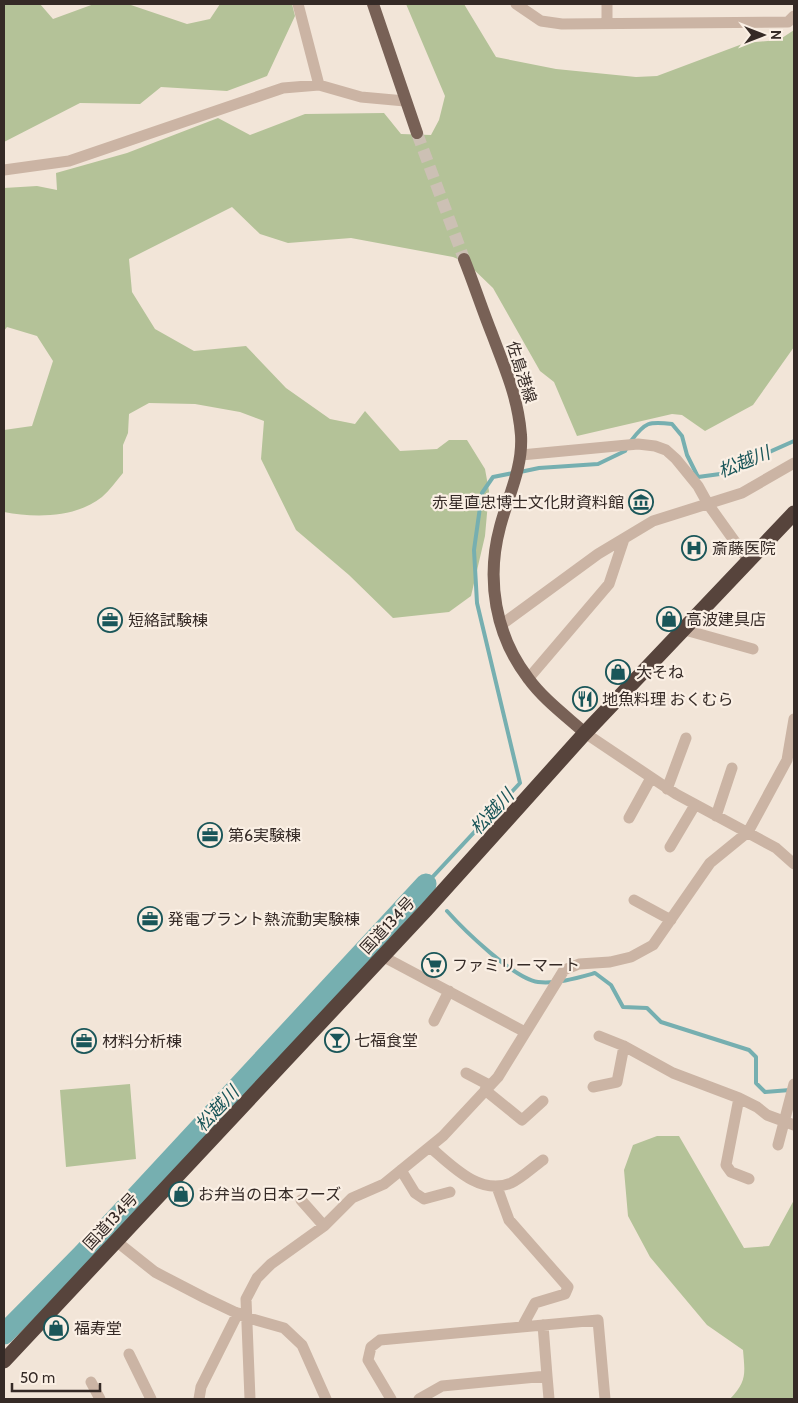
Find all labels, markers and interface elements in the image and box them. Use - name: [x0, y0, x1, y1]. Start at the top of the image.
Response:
- north arrow: [738, 10, 788, 60]
- text: N: [767, 30, 785, 40]
- street label: 佐島港線: [503, 339, 540, 406]
- water label: 松越川: [715, 441, 775, 482]
- museum icon: 赤星直忠博士文化財資料館: [628, 489, 654, 515]
- place label: 赤星直忠博士文化財資料館: [432, 493, 624, 512]
- hospital icon: 斎藤医院: [681, 535, 707, 561]
- place label: 斎藤医院: [712, 539, 776, 558]
- shop icon: 高波建具店: [656, 606, 682, 632]
- office icon: 短絡試験棟: [97, 607, 123, 633]
- place label: 高波建具店: [686, 610, 766, 629]
- place label: 短絡試験棟: [128, 611, 208, 630]
- shop icon: 大そね: [605, 659, 631, 685]
- place label: 大そね: [636, 663, 684, 682]
- restaurant icon: 地魚料理 おくむら: [572, 686, 598, 712]
- place label: 地魚料理 おくむら: [602, 690, 734, 709]
- water label: 松越川: [466, 783, 520, 839]
- office icon: 第6実験棟: [197, 822, 223, 848]
- place label: 第6実験棟: [228, 826, 301, 845]
- street label: 国道134号: [356, 893, 419, 958]
- office icon: 発電プラント熱流動実験棟: [137, 906, 163, 932]
- place label: 発電プラント熱流動実験棟: [168, 910, 360, 929]
- supermarket icon: ファミリーマート: [421, 952, 447, 978]
- place label: ファミリーマート: [452, 956, 580, 975]
- bar icon: 七福食堂: [324, 1027, 350, 1053]
- office icon: 材料分析棟: [71, 1028, 97, 1054]
- place label: 七福食堂: [354, 1031, 418, 1050]
- place label: 材料分析棟: [102, 1032, 182, 1051]
- water label: 松越川: [191, 1080, 245, 1136]
- shop icon: お弁当の日本フーズ: [168, 1181, 194, 1207]
- place label: お弁当の日本フーズ: [198, 1185, 341, 1204]
- street label: 国道134号: [79, 1189, 142, 1254]
- shop icon: 福寿堂: [43, 1315, 69, 1341]
- place label: 福寿堂: [74, 1319, 122, 1338]
- scale bar: [12, 1360, 100, 1392]
- text: 50 m: [20, 1369, 55, 1387]

